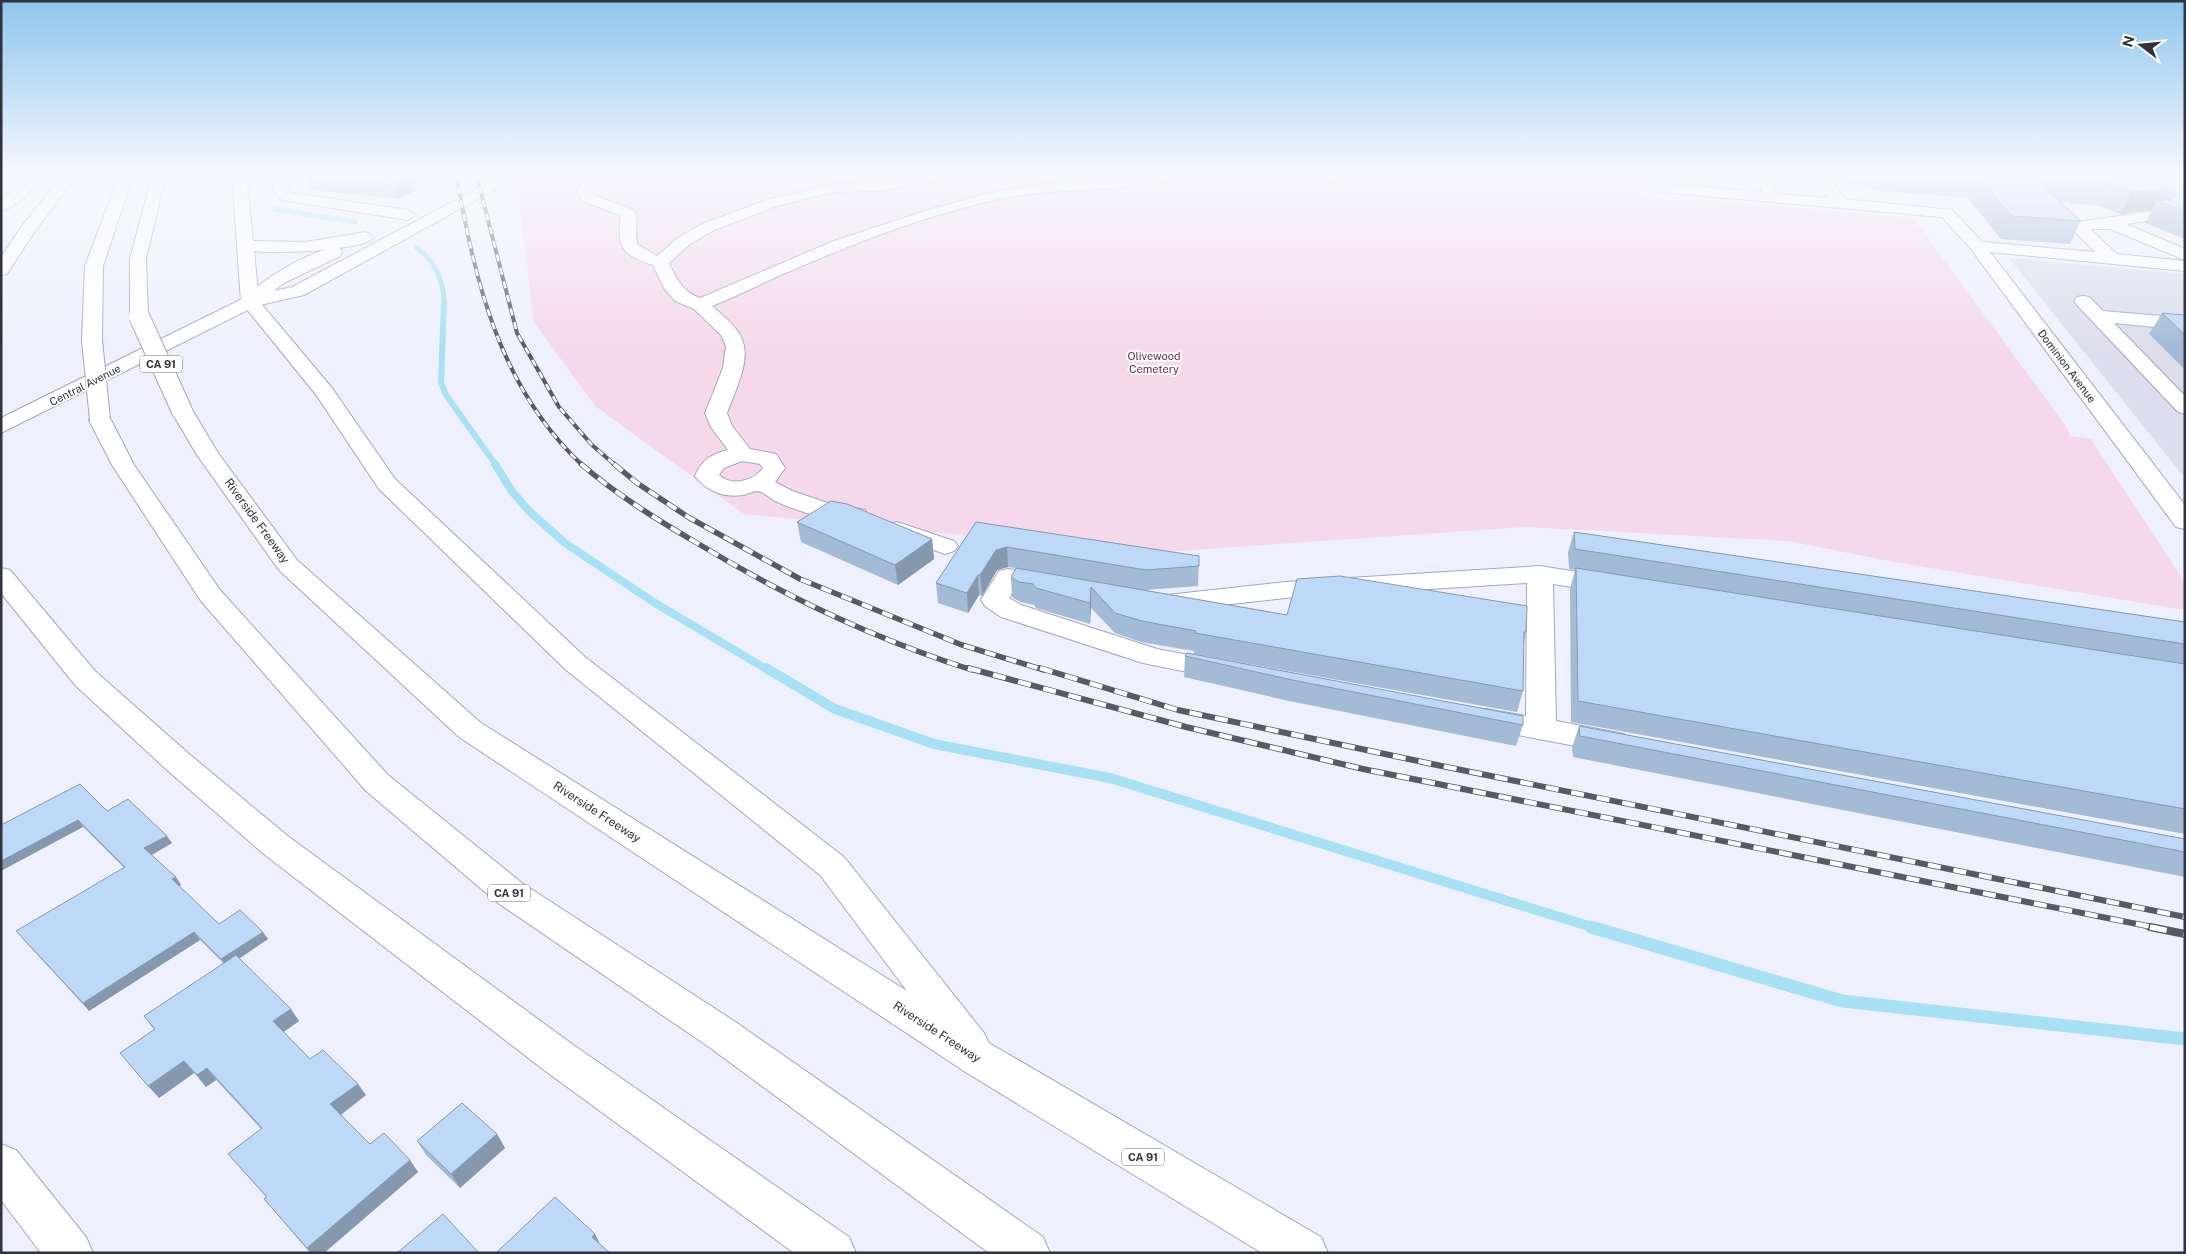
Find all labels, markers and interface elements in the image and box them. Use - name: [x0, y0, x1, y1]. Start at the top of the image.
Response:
- north arrow: [2116, 20, 2166, 70]
- text: N: [2119, 34, 2138, 49]
- street label: Dominion Avenue: [2036, 327, 2098, 405]
- park label: Olivewood Cemetery: [1127, 350, 1181, 375]
- road number: CA 91: [140, 356, 182, 372]
- street label: Central Avenue: [47, 362, 123, 408]
- street label: Riverside Freeway: [221, 476, 293, 567]
- street label: Riverside Freeway: [551, 778, 644, 846]
- road number: CA 91: [488, 884, 530, 901]
- street label: Riverside Freeway: [891, 998, 984, 1066]
- road number: CA 91: [1122, 1148, 1164, 1166]

